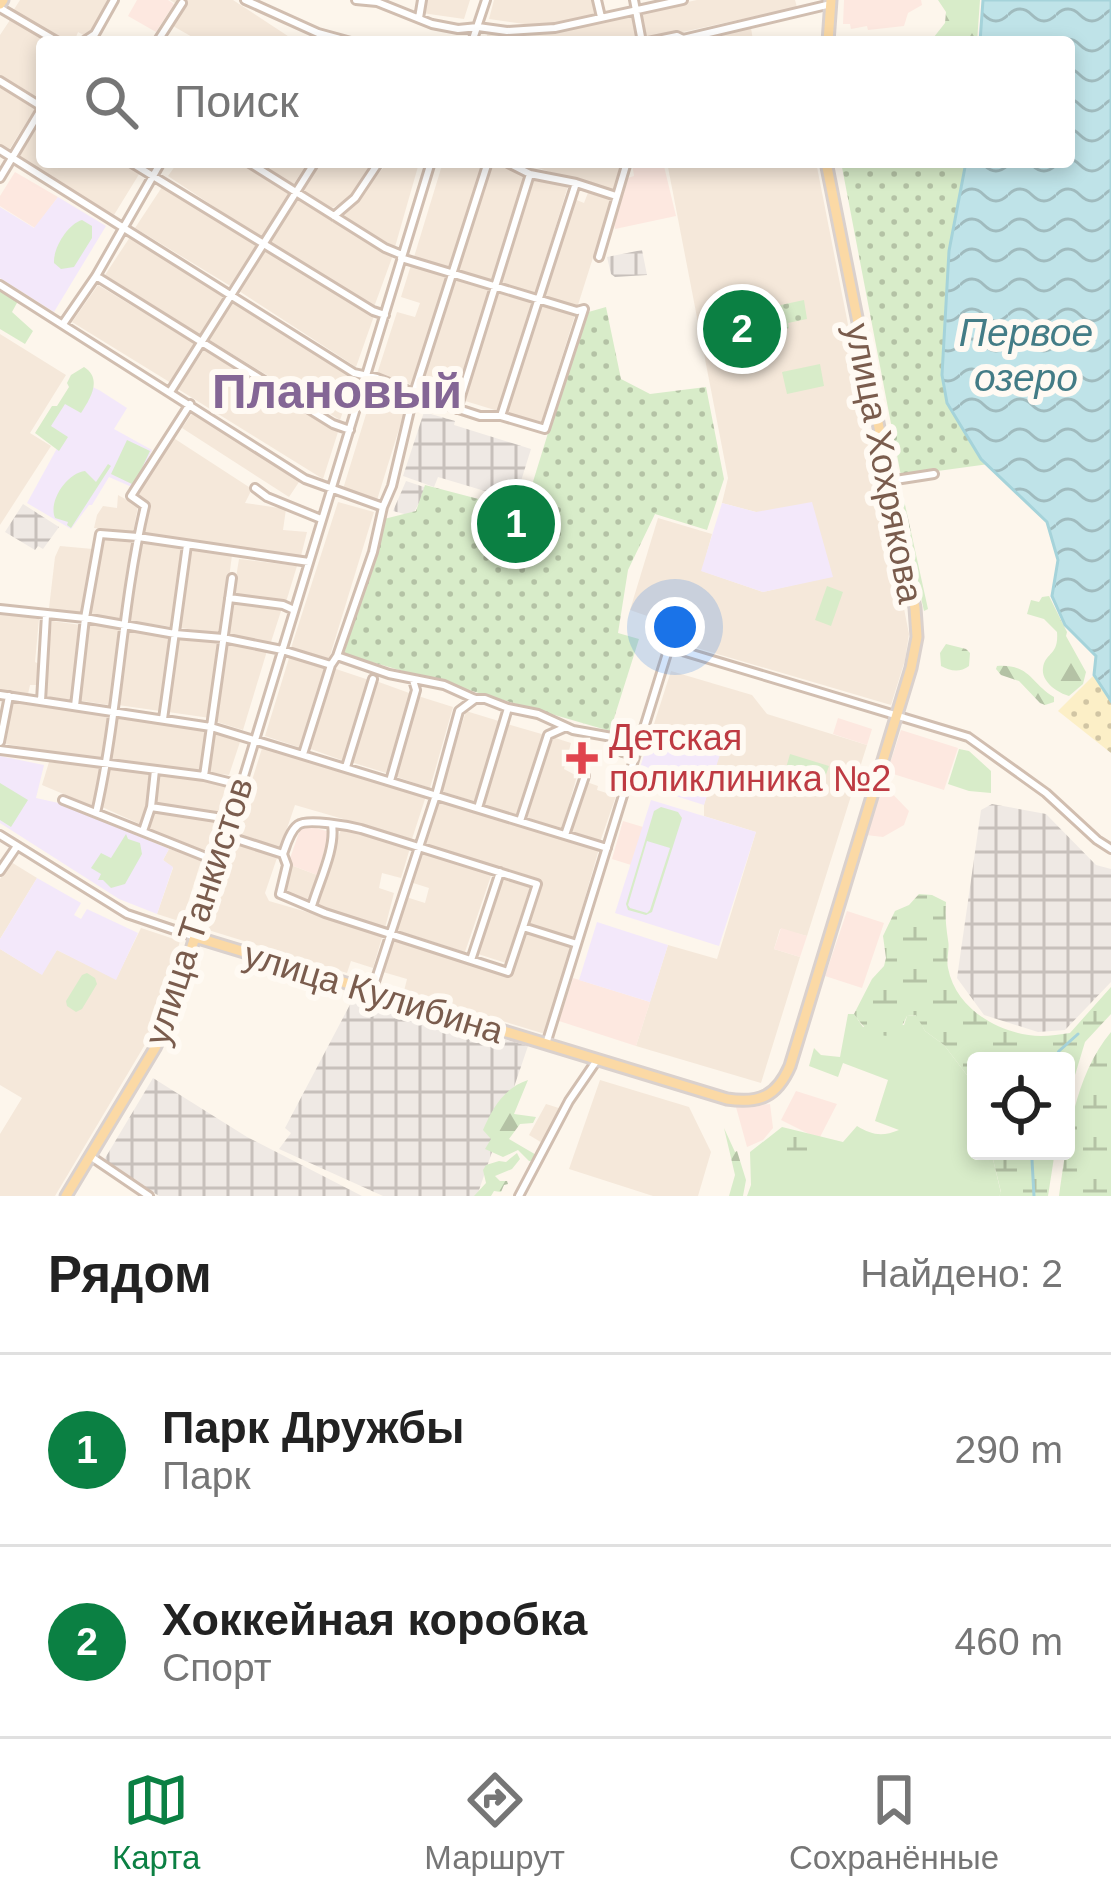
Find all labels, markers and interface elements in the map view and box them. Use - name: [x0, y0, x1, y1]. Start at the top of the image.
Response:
- search box: [36, 36, 1075, 168]
- icon: search: [78, 69, 144, 135]
- text: Поиск: [174, 76, 299, 127]
- pin: 2: [703, 284, 781, 374]
- water label: Первое озеро: [959, 311, 1093, 399]
- street label: улица Хохрякова: [837, 320, 932, 607]
- district label: Плановый: [212, 365, 462, 418]
- pin: 1: [477, 479, 555, 569]
- your location: [645, 597, 705, 657]
- place label: Детская поликлиника №2: [609, 717, 891, 799]
- marker: Детская поликлиника №2: [566, 742, 598, 774]
- street label: улица Танкистов: [136, 772, 261, 1050]
- street label: улица Кулибина: [239, 934, 509, 1052]
- map controls: [967, 1052, 1075, 1160]
- button: locate: [967, 1052, 1075, 1160]
- text: Рядом: [48, 1246, 212, 1303]
- text: Найдено: 2: [860, 1252, 1063, 1295]
- text: Парк Дружбы: [162, 1402, 465, 1453]
- text: 1: [76, 1428, 98, 1471]
- text: 290 m: [955, 1428, 1063, 1471]
- text: Парк: [162, 1454, 250, 1497]
- text: Хоккейная коробка: [162, 1594, 587, 1645]
- text: 2: [76, 1620, 98, 1663]
- text: 460 m: [955, 1620, 1063, 1663]
- text: Спорт: [162, 1646, 272, 1689]
- tab: Карта: [112, 1767, 200, 1877]
- tab: Маршрут: [424, 1767, 565, 1877]
- tab: Сохранённые: [789, 1767, 999, 1877]

